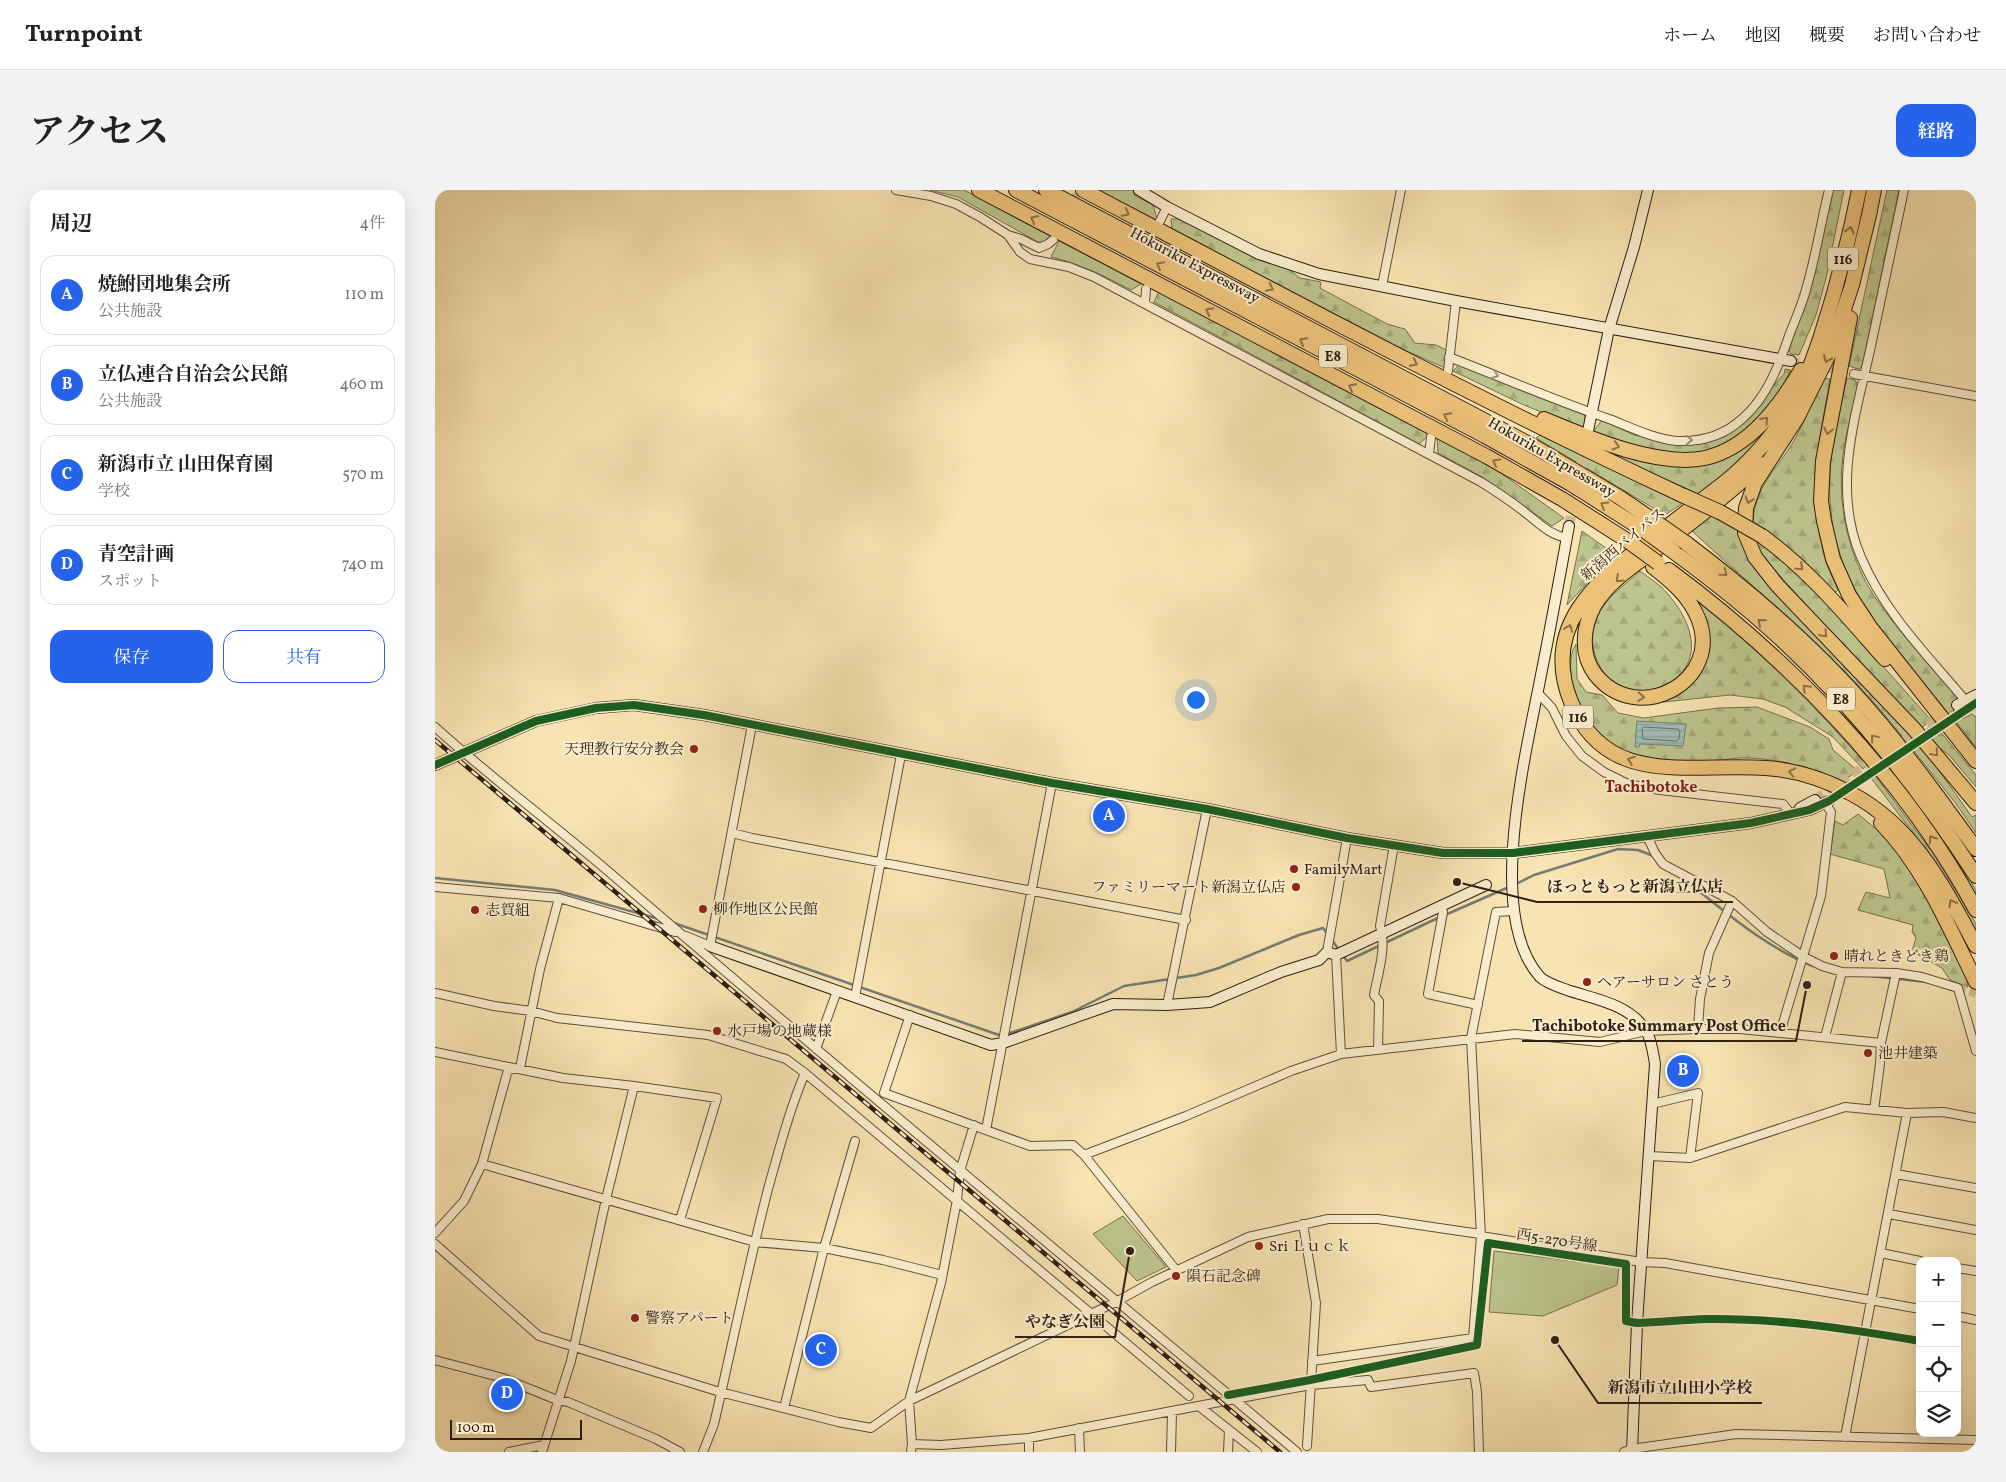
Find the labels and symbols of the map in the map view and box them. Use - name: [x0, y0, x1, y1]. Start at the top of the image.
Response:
- one-way arrow: [1120, 207, 1129, 217]
- one-way arrow: [1030, 215, 1039, 225]
- street label: Hokuriku Expressway: [1126, 223, 1263, 309]
- one-way arrow: [1844, 226, 1855, 235]
- road number: 116: [1828, 248, 1858, 270]
- one-way arrow: [1156, 261, 1165, 271]
- one-way arrow: [1264, 282, 1273, 292]
- one-way arrow: [1205, 307, 1214, 317]
- one-way arrow: [1300, 337, 1309, 347]
- road number: E8: [1319, 344, 1347, 368]
- one-way arrow: [1823, 354, 1834, 363]
- one-way arrow: [1409, 357, 1418, 367]
- one-way arrow: [1490, 369, 1498, 379]
- one-way arrow: [1349, 383, 1358, 393]
- one-way arrow: [1443, 413, 1452, 423]
- street label: Hokuriku Expressway: [1484, 413, 1619, 503]
- one-way arrow: [1759, 417, 1768, 426]
- one-way arrow: [1823, 426, 1834, 435]
- one-way arrow: [1685, 435, 1693, 446]
- one-way arrow: [1611, 441, 1619, 451]
- one-way arrow: [1493, 458, 1502, 468]
- one-way arrow: [1744, 496, 1754, 504]
- one-way arrow: [1601, 501, 1610, 511]
- street label: 新潟西バイパス: [1577, 503, 1671, 587]
- one-way arrow: [1794, 561, 1803, 570]
- one-way arrow: [1718, 567, 1727, 575]
- one-way arrow: [1616, 573, 1625, 582]
- one-way arrow: [1758, 619, 1767, 628]
- one-way arrow: [1563, 624, 1573, 633]
- one-way arrow: [1818, 628, 1827, 637]
- one-way arrow: [1802, 685, 1811, 694]
- your location: [1183, 687, 1209, 713]
- road number: E8: [1827, 688, 1855, 710]
- one-way arrow: [1637, 692, 1645, 703]
- road number: 116: [1563, 706, 1593, 728]
- one-way arrow: [1871, 735, 1880, 744]
- place label: 天理教行安分教会: [564, 740, 684, 761]
- marker: 天理教行安分教会: [688, 743, 700, 755]
- one-way arrow: [1929, 747, 1938, 756]
- one-way arrow: [1627, 756, 1636, 767]
- one-way arrow: [1788, 767, 1797, 778]
- district label: Tachibotoke: [1605, 777, 1697, 799]
- pin: A: [1093, 797, 1125, 835]
- one-way arrow: [1929, 836, 1938, 845]
- place label: FamilyMart: [1304, 860, 1383, 881]
- marker: FamilyMart: [1288, 863, 1300, 875]
- callout: ほっともっと新潟立仏店: [1537, 871, 1733, 902]
- text: ほっともっと新潟立仏店: [1547, 877, 1723, 899]
- place label: ファミリーマート新潟立仏店: [1091, 878, 1286, 899]
- marker: ファミリーマート新潟立仏店: [1290, 881, 1302, 893]
- place label: 柳作地区公民館: [713, 900, 818, 921]
- one-way arrow: [1949, 900, 1959, 909]
- place label: 志賀組: [485, 901, 530, 922]
- marker: 柳作地区公民館: [697, 903, 709, 915]
- marker: 志賀組: [469, 904, 481, 916]
- place label: 晴れときどき鶏: [1844, 947, 1949, 968]
- marker: 晴れときどき鶏: [1828, 950, 1840, 962]
- place label: ヘアーサロン さとう: [1597, 973, 1734, 994]
- marker: ヘアーサロン さとう: [1581, 976, 1593, 988]
- callout: Tachibotoke Summary Post Office: [1522, 1010, 1796, 1041]
- text: Tachibotoke Summary Post Office: [1532, 1016, 1786, 1038]
- place label: 水戸場の地蔵様: [727, 1022, 832, 1043]
- marker: 水戸場の地蔵様: [711, 1025, 723, 1037]
- place label: 池井建築: [1878, 1044, 1938, 1065]
- marker: 池井建築: [1862, 1047, 1874, 1059]
- pin: B: [1667, 1052, 1699, 1090]
- street label: 西5-270号線: [1515, 1225, 1599, 1258]
- place label: Sri Ｌｕｃｋ: [1269, 1237, 1351, 1258]
- marker: Sri Ｌｕｃｋ: [1253, 1240, 1265, 1252]
- place label: 隕石記念碑: [1186, 1267, 1261, 1288]
- marker: 隕石記念碑: [1170, 1270, 1182, 1282]
- callout: やなぎ公園: [1015, 1306, 1115, 1337]
- place label: 警察アパート: [645, 1309, 734, 1330]
- marker: 警察アパート: [629, 1312, 641, 1324]
- text: やなぎ公園: [1025, 1312, 1105, 1334]
- pin: C: [805, 1331, 837, 1369]
- callout: 新潟市立山田小学校: [1598, 1372, 1762, 1403]
- pin: D: [491, 1375, 523, 1413]
- text: 新潟市立山田小学校: [1607, 1378, 1753, 1400]
- scale bar: [450, 1417, 583, 1440]

